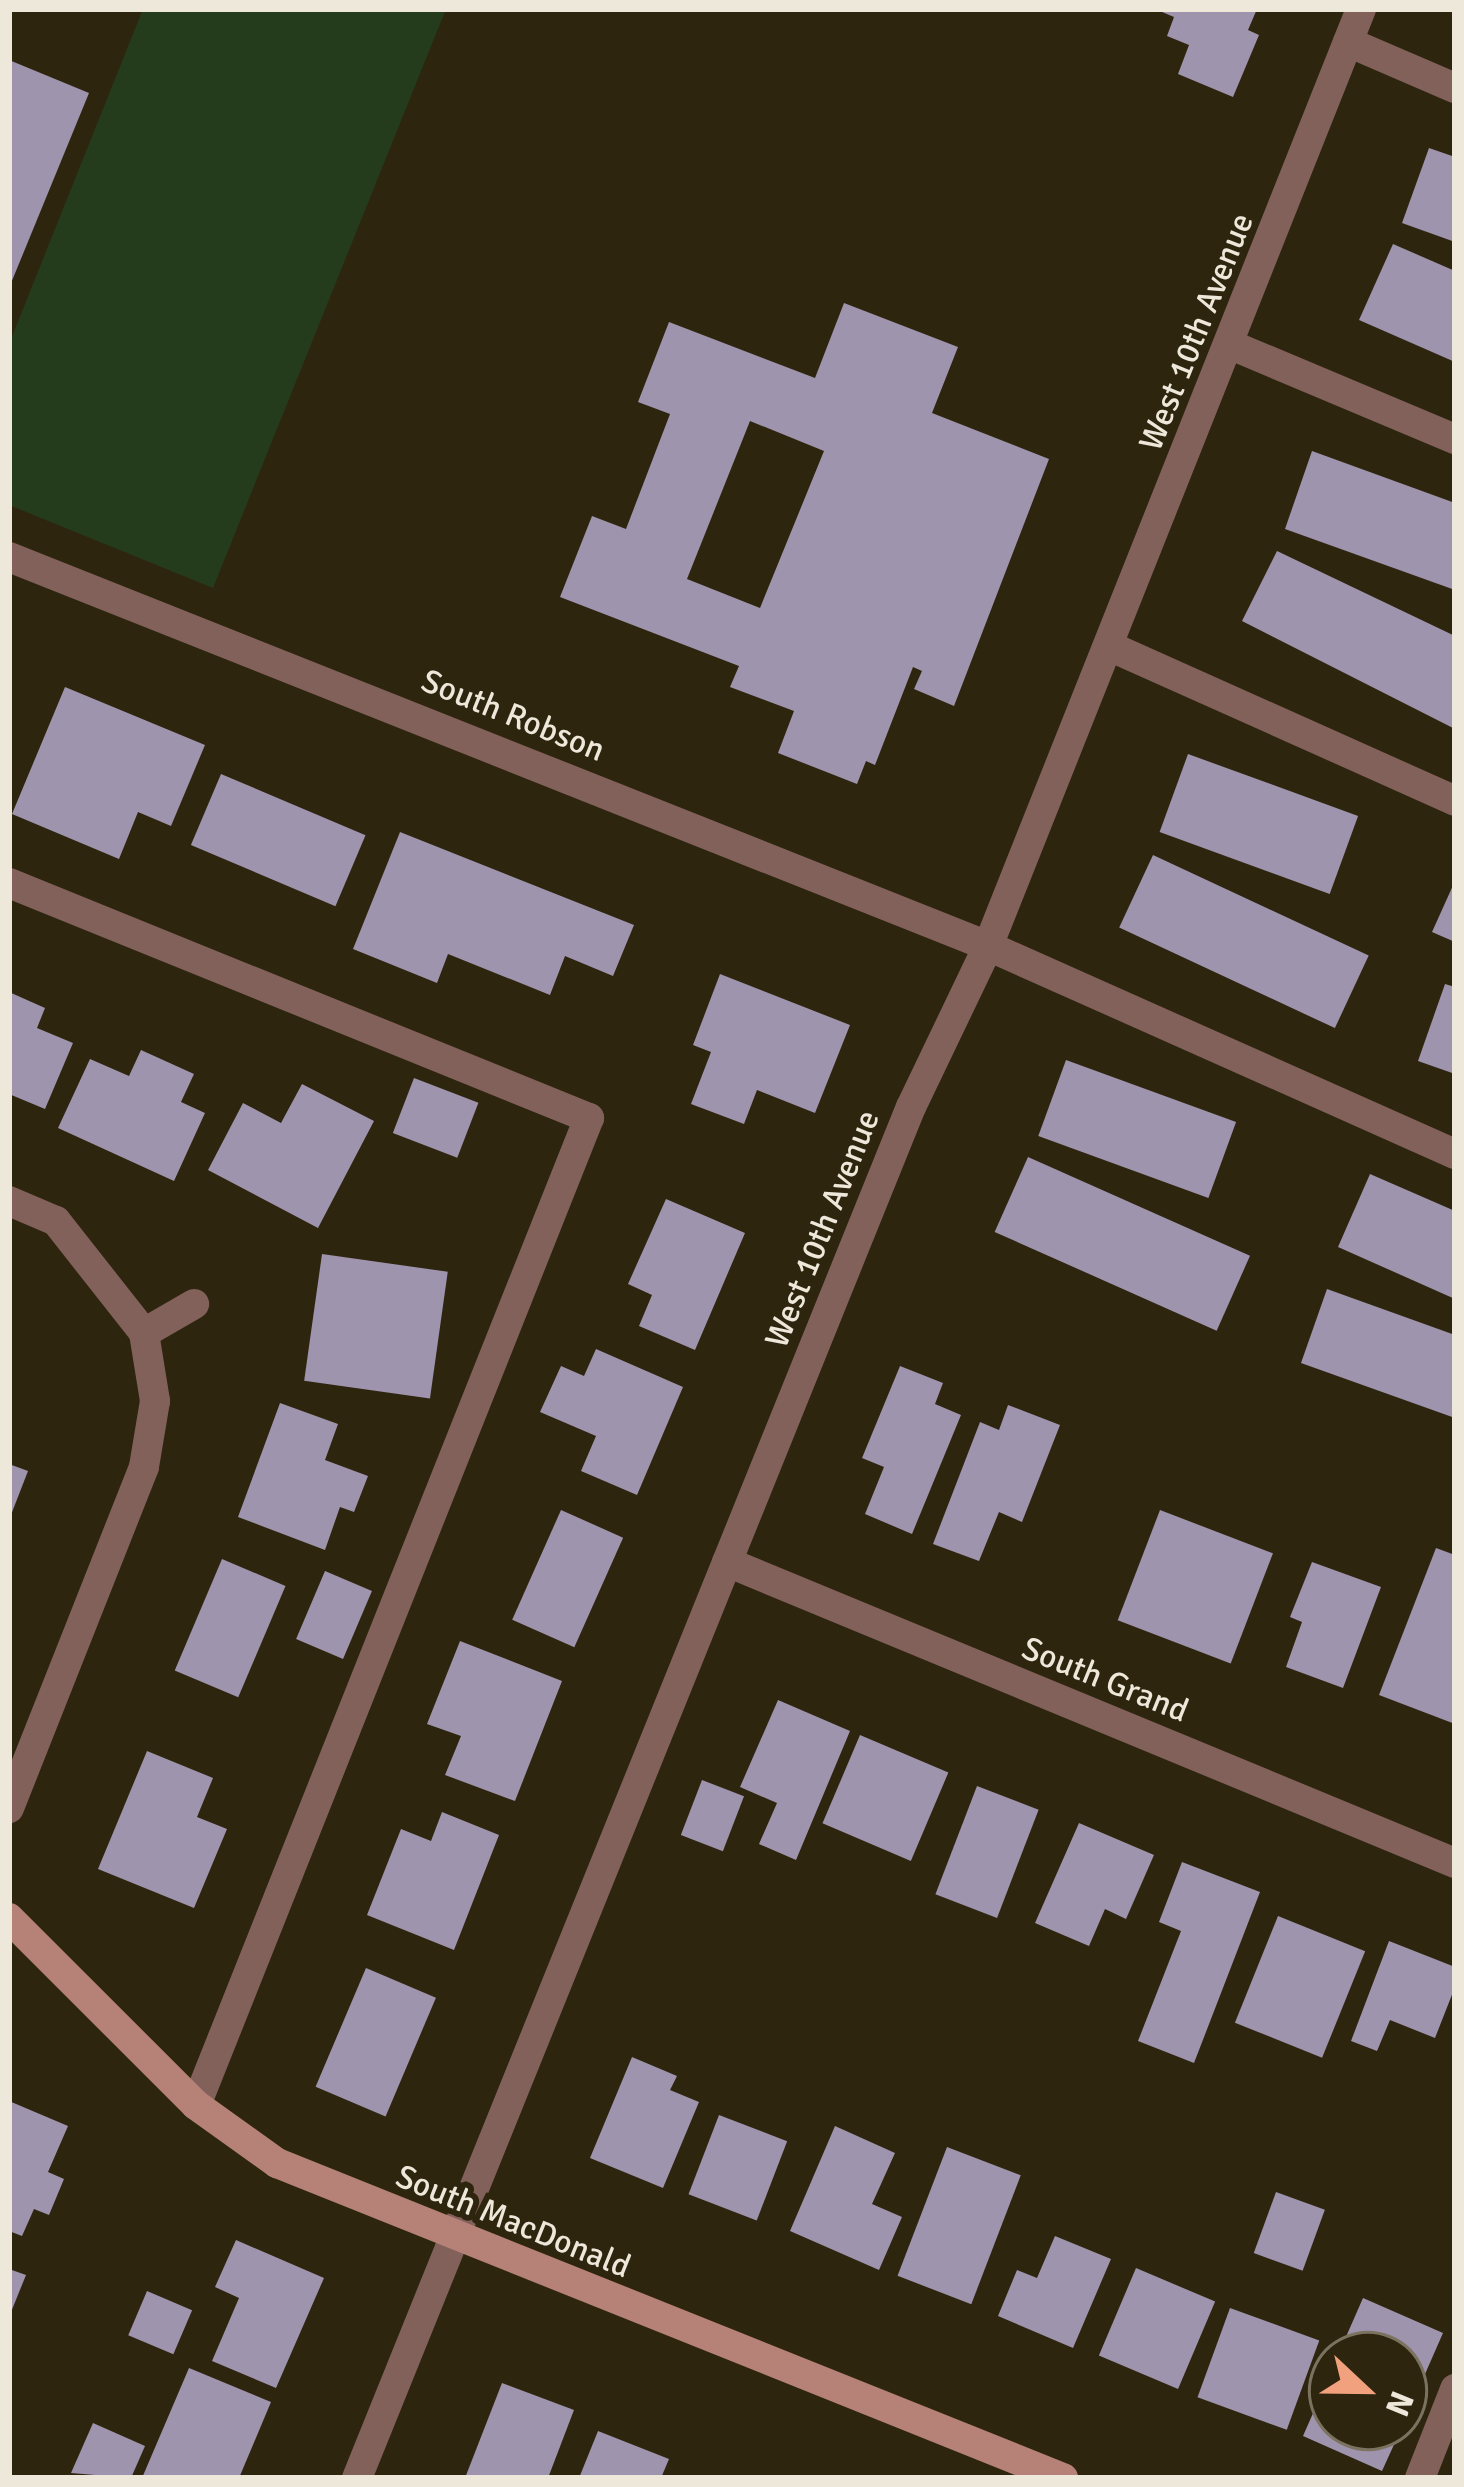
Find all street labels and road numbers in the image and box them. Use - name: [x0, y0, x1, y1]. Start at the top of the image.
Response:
- street label: West 10th Avenue: [1131, 208, 1263, 456]
- street label: South Robson: [416, 661, 610, 771]
- street label: West 10th Avenue: [757, 1105, 889, 1353]
- street label: South Grand: [1016, 1629, 1194, 1731]
- street label: South MacDonald: [390, 2157, 636, 2287]

